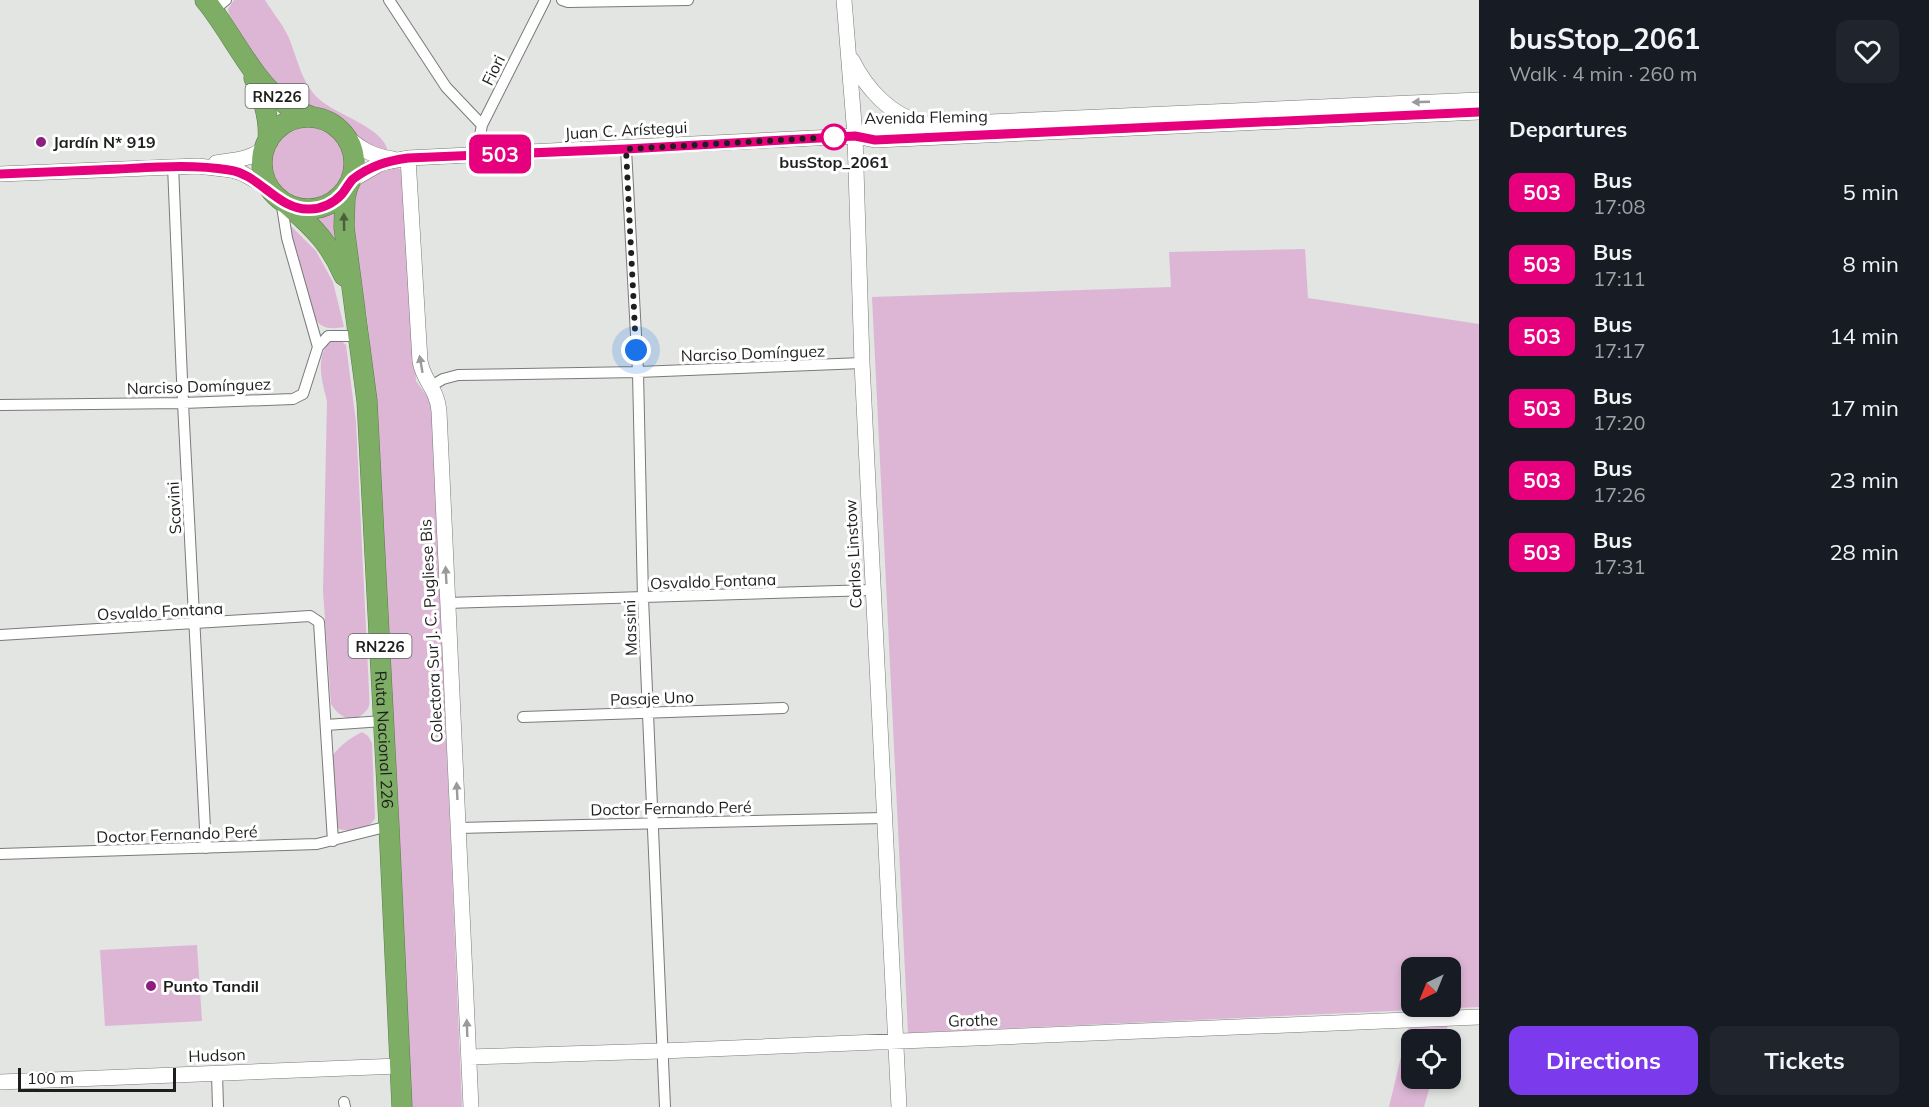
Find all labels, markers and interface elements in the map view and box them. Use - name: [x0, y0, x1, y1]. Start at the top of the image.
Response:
- button: heart: [1836, 20, 1899, 83]
- text: busStop_2061: [1509, 21, 1700, 56]
- street label: Fiori: [477, 51, 509, 89]
- text: Walk · 4 min · 260 m: [1509, 61, 1697, 86]
- road number: RN226: [246, 84, 308, 108]
- one-way arrow: [1411, 98, 1430, 107]
- street label: Avenida Fleming: [864, 106, 988, 128]
- text: Departures: [1509, 115, 1627, 143]
- street label: Juan C. Arístegui: [564, 117, 688, 143]
- marker: busStop_2061: [821, 124, 847, 150]
- place label: Jardín N* 919: [53, 132, 156, 152]
- line badge: 503: [466, 134, 534, 174]
- marker: Jardín N* 919: [34, 135, 48, 149]
- text: 503: [481, 141, 519, 167]
- place label: busStop_2061: [779, 152, 889, 172]
- text: Bus: [1593, 166, 1632, 194]
- text: 5 min: [1843, 178, 1899, 206]
- text: 503: [1523, 179, 1561, 205]
- text: 17:08: [1593, 194, 1646, 219]
- one-way arrow: [340, 213, 349, 232]
- text: Bus: [1593, 238, 1632, 266]
- text: 8 min: [1843, 250, 1899, 278]
- text: 503: [1523, 251, 1561, 277]
- text: 17:11: [1593, 266, 1646, 291]
- text: Bus: [1593, 310, 1632, 338]
- text: 14 min: [1829, 322, 1899, 350]
- text: 503: [1523, 323, 1561, 349]
- your location: [621, 335, 651, 365]
- text: 17:17: [1593, 338, 1646, 363]
- street label: Narciso Domínguez: [680, 340, 826, 366]
- one-way arrow: [416, 354, 425, 373]
- street label: Narciso Domínguez: [126, 373, 272, 399]
- text: Bus: [1593, 382, 1632, 410]
- text: 17 min: [1829, 394, 1899, 422]
- text: 503: [1523, 395, 1561, 421]
- text: 17:20: [1593, 410, 1646, 435]
- text: Bus: [1593, 454, 1632, 482]
- text: 23 min: [1829, 466, 1899, 494]
- text: 503: [1523, 467, 1561, 493]
- street label: Scavini: [163, 481, 185, 535]
- text: 17:26: [1593, 482, 1646, 507]
- street label: Carlos Linstow: [840, 499, 866, 609]
- street label: Colectora Sur J. C. Pugliese Bis: [415, 519, 447, 743]
- text: Bus: [1593, 526, 1632, 554]
- text: 28 min: [1829, 538, 1899, 566]
- text: 503: [1523, 539, 1561, 565]
- text: 17:31: [1593, 554, 1646, 579]
- one-way arrow: [442, 566, 451, 585]
- street label: Osvaldo Fontana: [650, 569, 776, 593]
- street label: Osvaldo Fontana: [96, 598, 224, 624]
- street label: Massini: [619, 600, 641, 656]
- road number: RN226: [348, 634, 412, 658]
- street label: Ruta Nacional 226: [371, 670, 398, 809]
- street label: Pasaje Uno: [610, 687, 694, 709]
- one-way arrow: [452, 781, 461, 800]
- street label: Doctor Fernando Peré: [590, 797, 752, 819]
- street label: Doctor Fernando Peré: [96, 821, 258, 847]
- north arrow: [1401, 957, 1461, 1017]
- map controls: [1401, 957, 1461, 1089]
- place label: Punto Tandil: [163, 976, 259, 996]
- marker: Punto Tandil: [144, 979, 158, 993]
- street label: Grothe: [948, 1009, 998, 1031]
- one-way arrow: [463, 1018, 472, 1037]
- button: Directions: [1509, 1026, 1698, 1095]
- button: Tickets: [1710, 1026, 1899, 1095]
- button: locate: [1401, 1029, 1461, 1089]
- street label: Hudson: [188, 1044, 246, 1066]
- scale bar: [18, 1065, 176, 1092]
- text: 100 m: [27, 1068, 74, 1088]

